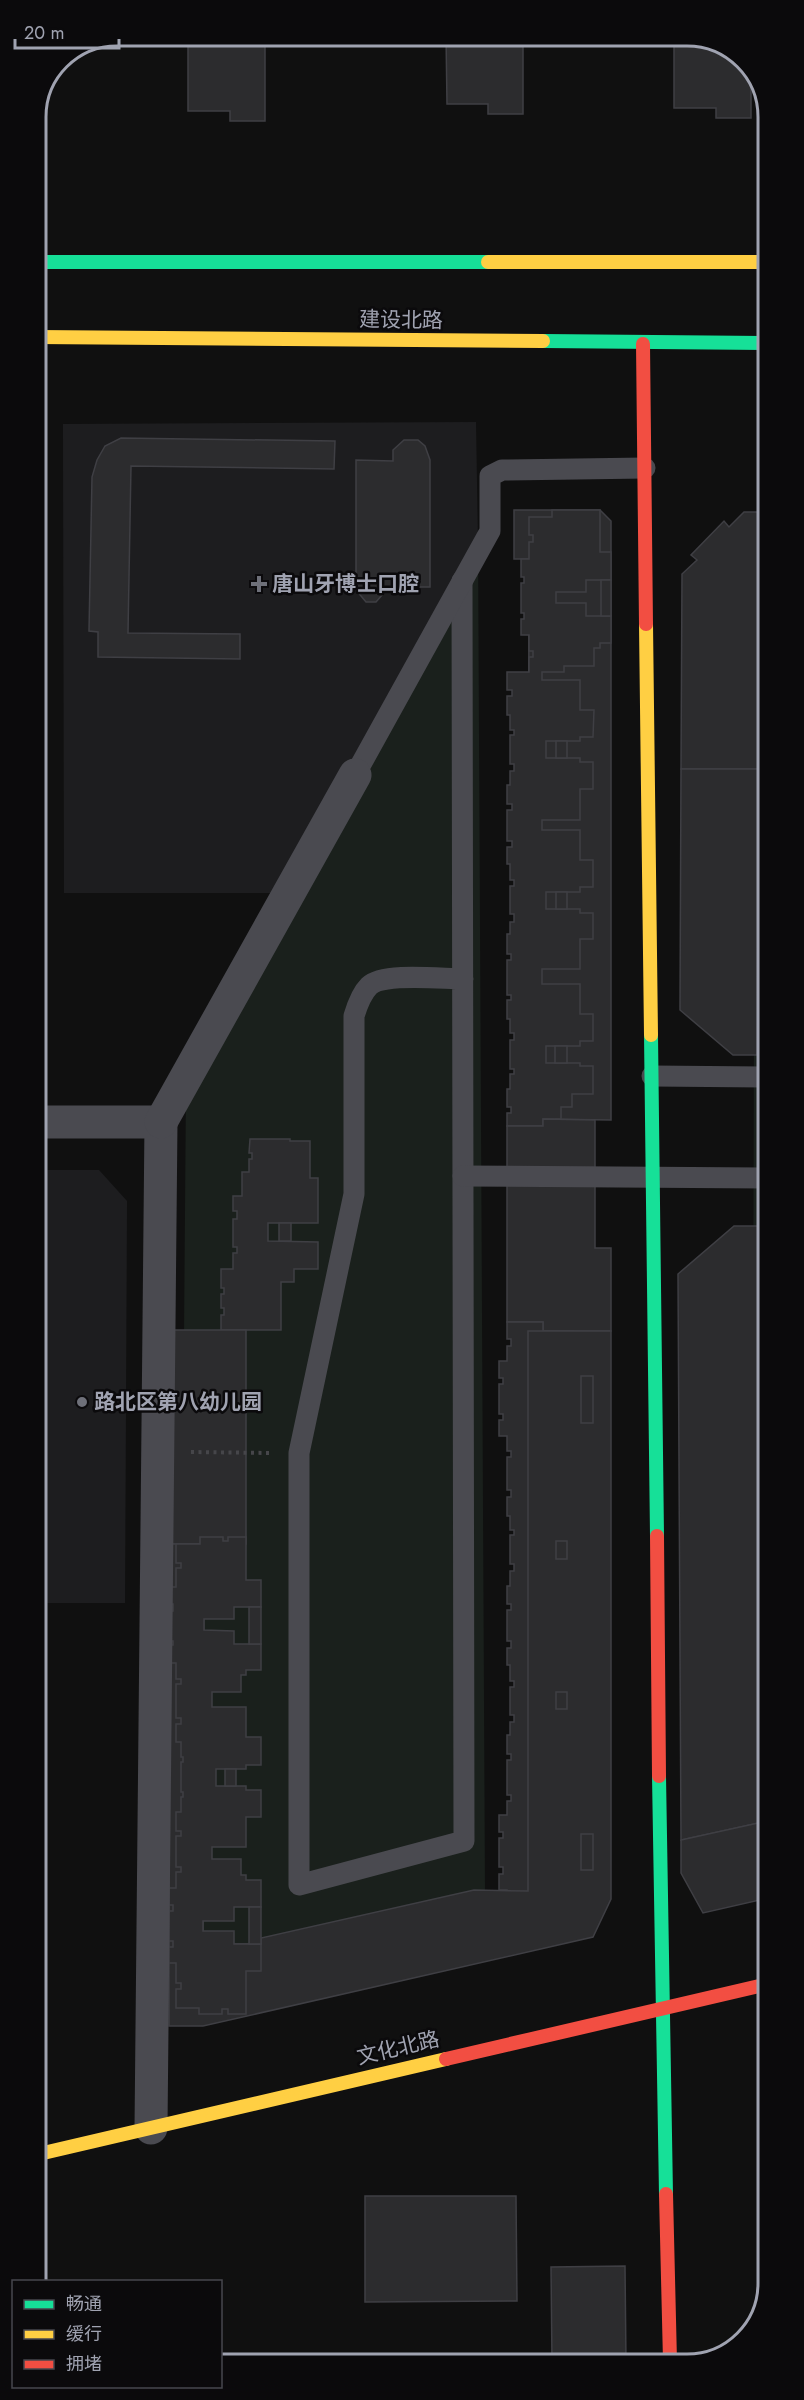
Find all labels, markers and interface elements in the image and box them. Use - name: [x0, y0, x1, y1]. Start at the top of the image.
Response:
- scale bar: [15, 12, 118, 50]
- text: 20 m: [24, 20, 64, 46]
- street label: 建设北路: [359, 304, 443, 336]
- place label: 唐山牙博士口腔: [272, 569, 419, 599]
- marker: 唐山牙博士口腔: [250, 575, 268, 593]
- place label: 路北区第八幼儿园: [94, 1387, 262, 1417]
- marker: 路北区第八幼儿园: [75, 1395, 89, 1409]
- street label: 文化北路: [354, 2024, 442, 2072]
- legend: [12, 2280, 222, 2388]
- text: 畅通: [66, 2291, 102, 2317]
- text: 缓行: [66, 2321, 102, 2347]
- text: 拥堵: [66, 2351, 102, 2377]

